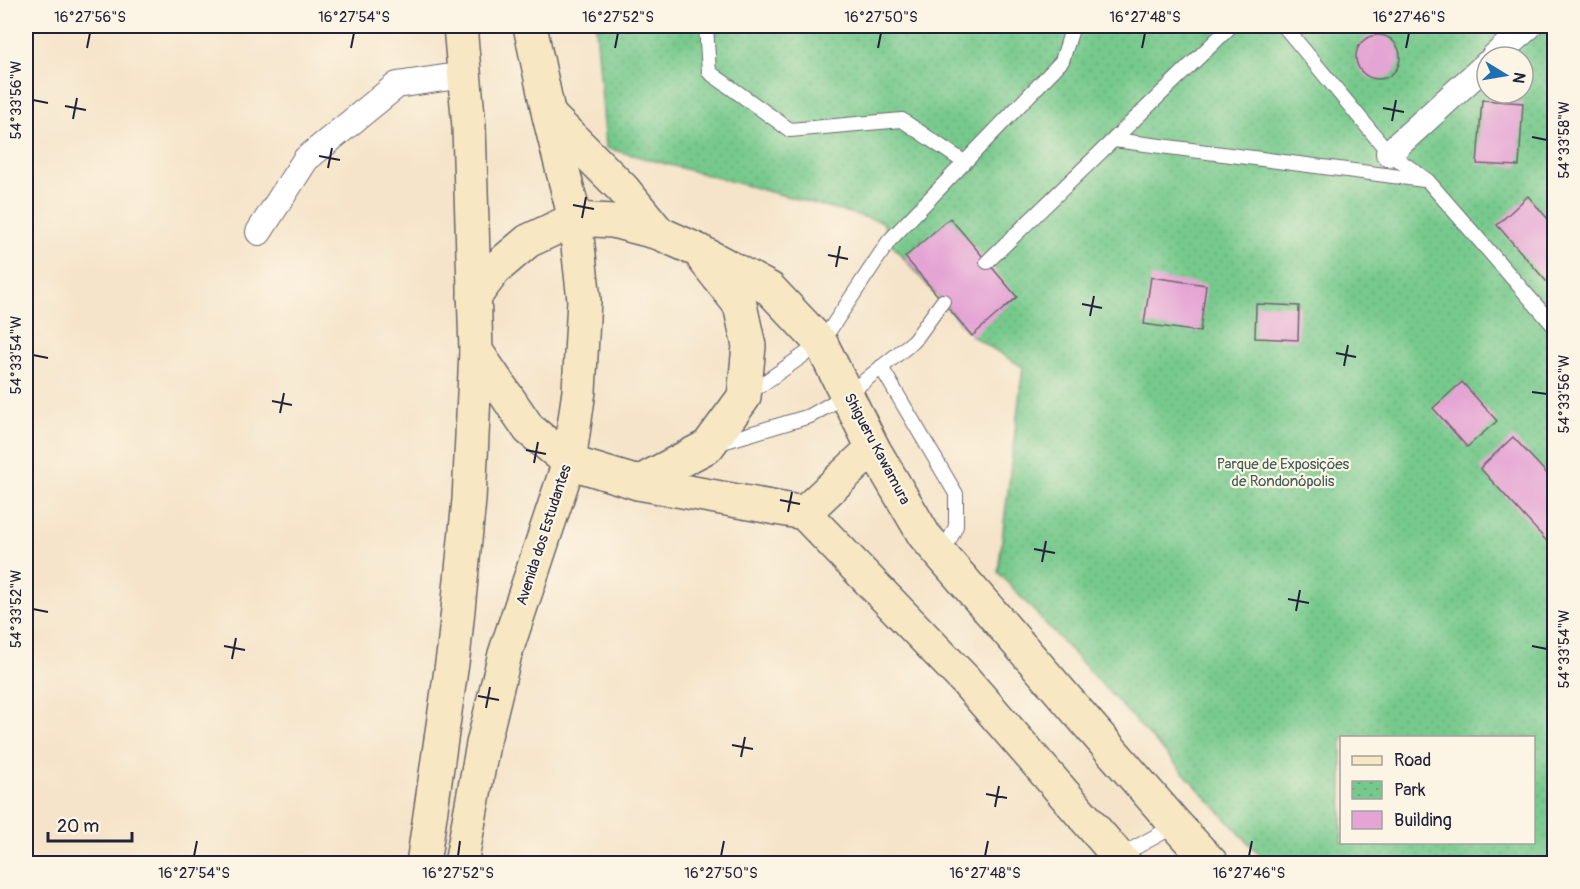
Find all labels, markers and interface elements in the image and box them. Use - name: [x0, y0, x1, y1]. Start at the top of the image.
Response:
- text: 16°27'56"S: [54, 8, 126, 27]
- text: 16°27'54"S: [318, 8, 390, 27]
- text: 16°27'52"S: [582, 8, 654, 27]
- text: 16°27'50"S: [844, 8, 918, 27]
- text: 16°27'48"S: [1109, 8, 1181, 27]
- text: 16°27'46"S: [1373, 8, 1445, 27]
- north arrow: [1475, 45, 1535, 105]
- text: 54°33'56"W: [7, 60, 26, 139]
- text: N: [1508, 70, 1530, 85]
- text: 54°33'58"W: [1555, 101, 1574, 179]
- text: 54°33'54"W: [7, 315, 26, 394]
- text: 54°33'56"W: [1555, 354, 1574, 433]
- street label: Shigueru Kawamura: [840, 390, 914, 508]
- park label: Parque de Exposições de Rondonópolis: [1217, 455, 1350, 491]
- street label: Avenida dos Estudantes: [512, 462, 576, 608]
- text: 54°33'52"W: [7, 570, 26, 648]
- text: 54°33'54"W: [1555, 609, 1574, 688]
- legend: [1340, 736, 1535, 844]
- text: Road: [1394, 749, 1431, 772]
- text: Park: [1394, 779, 1426, 802]
- scale bar: [48, 805, 132, 843]
- text: Building: [1394, 809, 1452, 832]
- text: 20 m: [57, 815, 99, 838]
- text: 16°27'54"S: [158, 864, 230, 883]
- text: 16°27'52"S: [422, 864, 494, 883]
- text: 16°27'50"S: [684, 864, 758, 883]
- text: 16°27'48"S: [949, 864, 1021, 883]
- text: 16°27'46"S: [1213, 864, 1285, 883]

